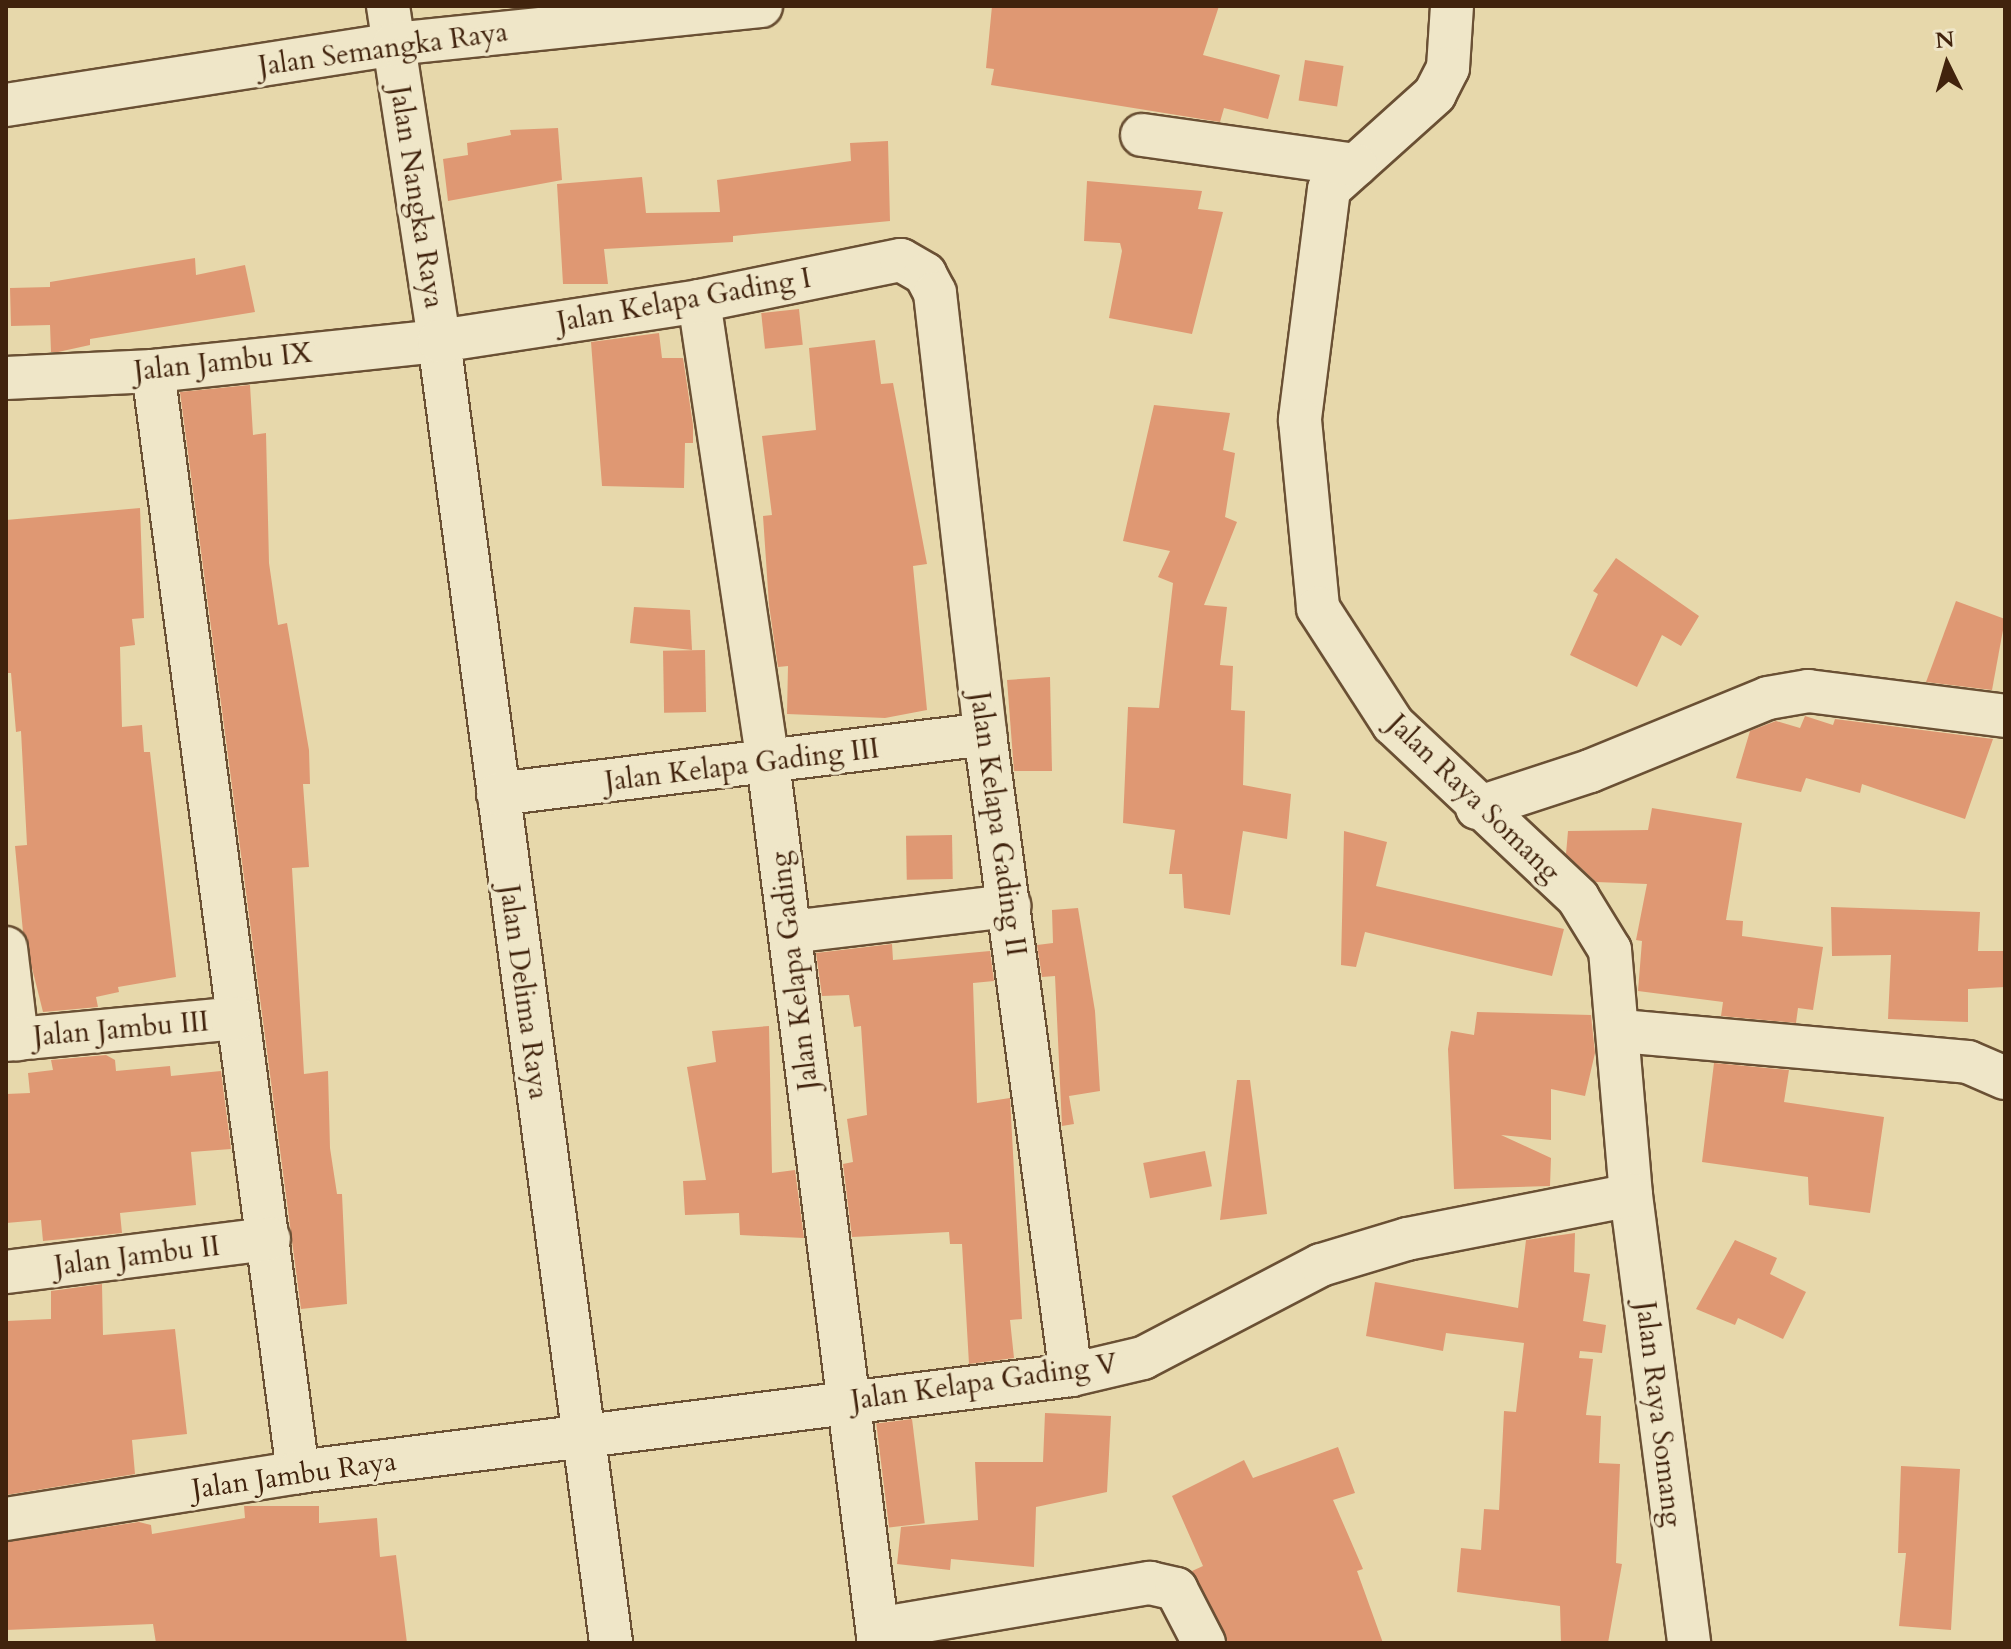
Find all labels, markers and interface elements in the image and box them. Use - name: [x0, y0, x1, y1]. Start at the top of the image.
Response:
- street label: Jalan Semangka Raya: [256, 15, 510, 83]
- north arrow: [1907, 24, 1987, 104]
- text: N: [1934, 24, 1956, 56]
- street label: Jalan Nangka Raya: [383, 83, 451, 311]
- street label: Jalan Kelapa Gading I: [554, 261, 814, 339]
- street label: Jalan Jambu IX: [132, 336, 314, 388]
- street label: Jalan Kelapa Gading II: [963, 690, 1033, 958]
- street label: Jalan Raya Somang: [1381, 707, 1567, 889]
- street label: Jalan Kelapa Gading III: [603, 731, 881, 799]
- street label: Jalan Kelapa Gading: [763, 850, 825, 1092]
- street label: Jalan Delima Raya: [492, 883, 556, 1101]
- street label: Jalan Jambu III: [32, 1005, 210, 1053]
- street label: Jalan Jambu II: [52, 1229, 222, 1283]
- street label: Jalan Raya Somang: [1629, 1299, 1689, 1529]
- street label: Jalan Kelapa Gading V: [849, 1347, 1119, 1417]
- street label: Jalan Jambu Raya: [190, 1444, 398, 1506]

